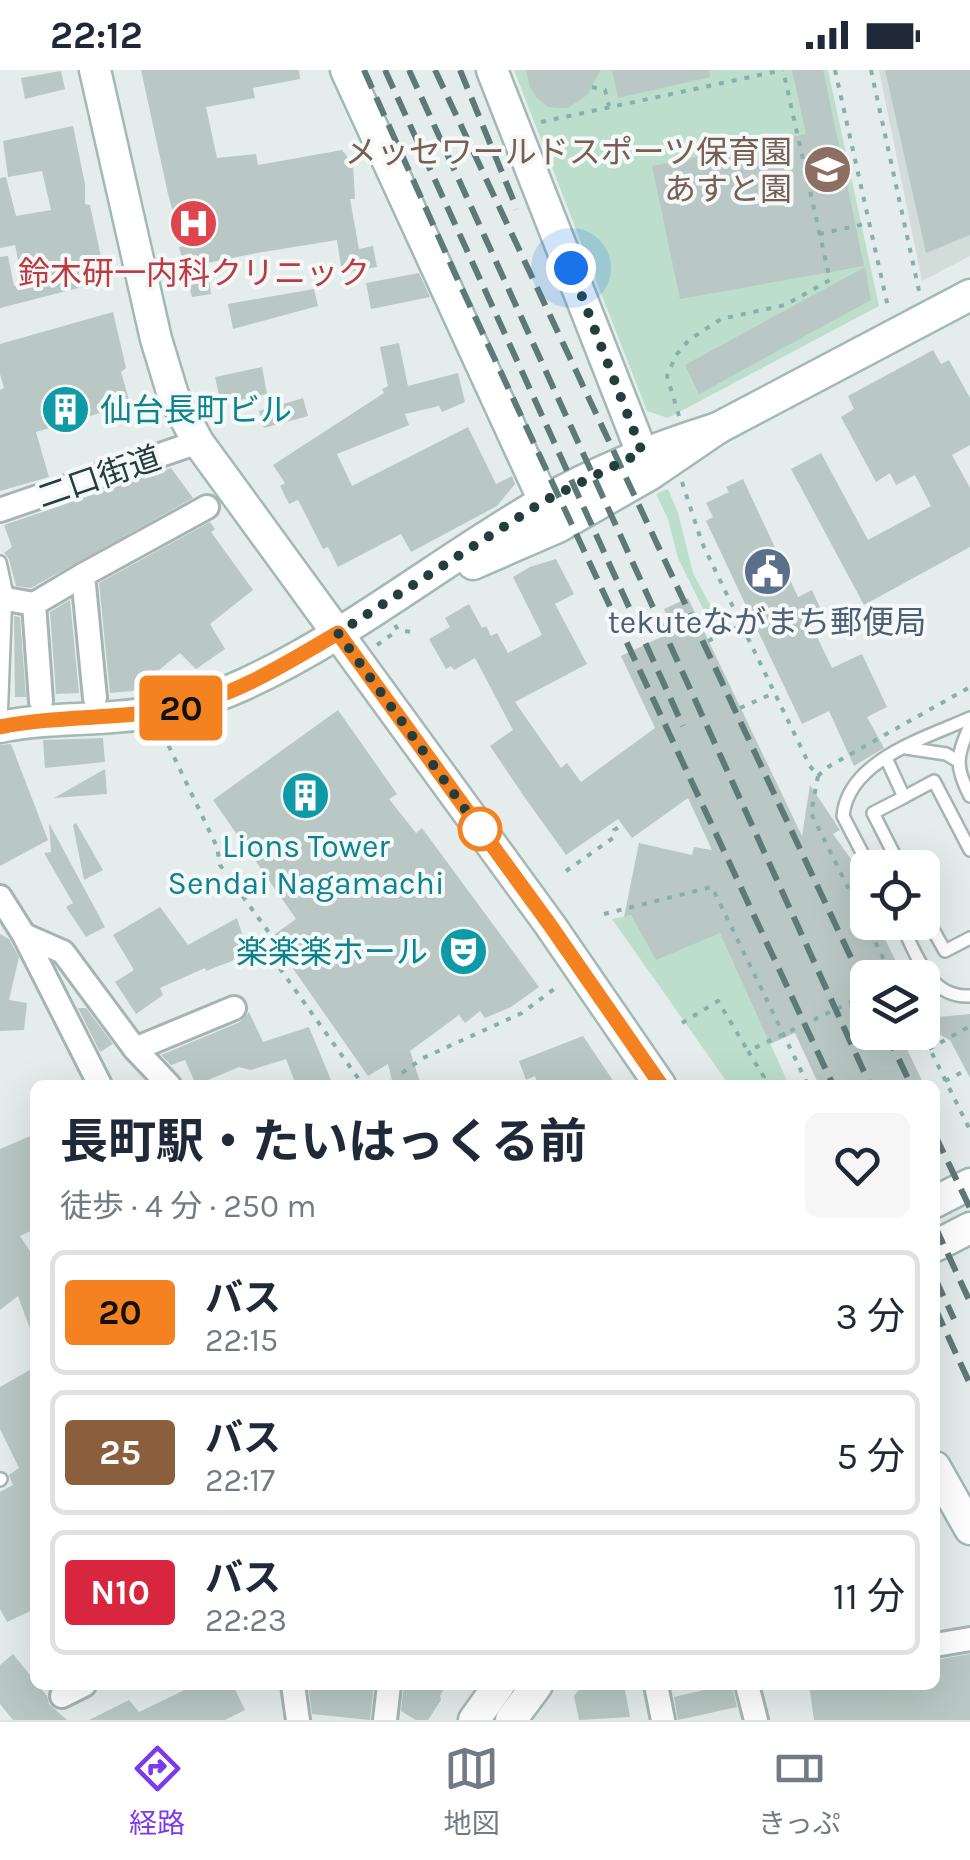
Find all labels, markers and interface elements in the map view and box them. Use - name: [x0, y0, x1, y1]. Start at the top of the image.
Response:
- text: 22:12: [50, 13, 143, 58]
- place label: メッセワールドスポーツ保育園 あすと園: [345, 134, 792, 208]
- school or university icon: メッセワールドスポーツ保育園 あすと園: [801, 144, 853, 196]
- hospital icon: 鈴木研一内科クリニック: [168, 197, 220, 249]
- your location: [546, 243, 596, 293]
- place label: 鈴木研一内科クリニック: [18, 255, 370, 292]
- building icon: 仙台長町ビル: [39, 384, 91, 436]
- place label: 仙台長町ビル: [100, 392, 292, 429]
- street label: 二口街道: [33, 439, 166, 516]
- public building icon: tekuteながまち郵便局: [741, 546, 793, 598]
- place label: tekuteながまち郵便局: [608, 604, 926, 641]
- line badge: 20: [136, 676, 226, 740]
- text: 20: [159, 688, 203, 729]
- building icon: Lions Tower Sendai Nagamachi: [280, 770, 332, 822]
- unlabelled marker: [459, 808, 501, 850]
- place label: Lions Tower Sendai Nagamachi: [168, 828, 444, 902]
- map controls: [850, 850, 940, 1050]
- button: locate: [850, 850, 940, 940]
- theatre icon: 楽楽楽ホール: [437, 926, 489, 978]
- place label: 楽楽楽ホール: [236, 934, 428, 971]
- button: layers: [850, 960, 940, 1050]
- button: heart: [805, 1113, 910, 1218]
- text: 長町駅・たいはっくる前: [60, 1114, 587, 1170]
- text: 徒歩 · 4 分 · 250 m: [60, 1188, 316, 1225]
- text: バス: [205, 1276, 281, 1321]
- text: 20: [98, 1292, 142, 1333]
- text: 3 分: [836, 1294, 905, 1339]
- text: 22:15: [205, 1322, 278, 1359]
- text: バス: [205, 1416, 281, 1461]
- text: 25: [99, 1432, 141, 1473]
- text: 5 分: [837, 1434, 905, 1479]
- text: 22:17: [205, 1462, 275, 1499]
- text: バス: [205, 1556, 281, 1601]
- text: N10: [90, 1572, 150, 1613]
- text: 11 分: [833, 1574, 905, 1619]
- text: 22:23: [205, 1602, 287, 1639]
- tab: 経路: [129, 1741, 185, 1841]
- tab: 地図: [444, 1741, 500, 1841]
- tab: きっぷ: [758, 1741, 841, 1841]

